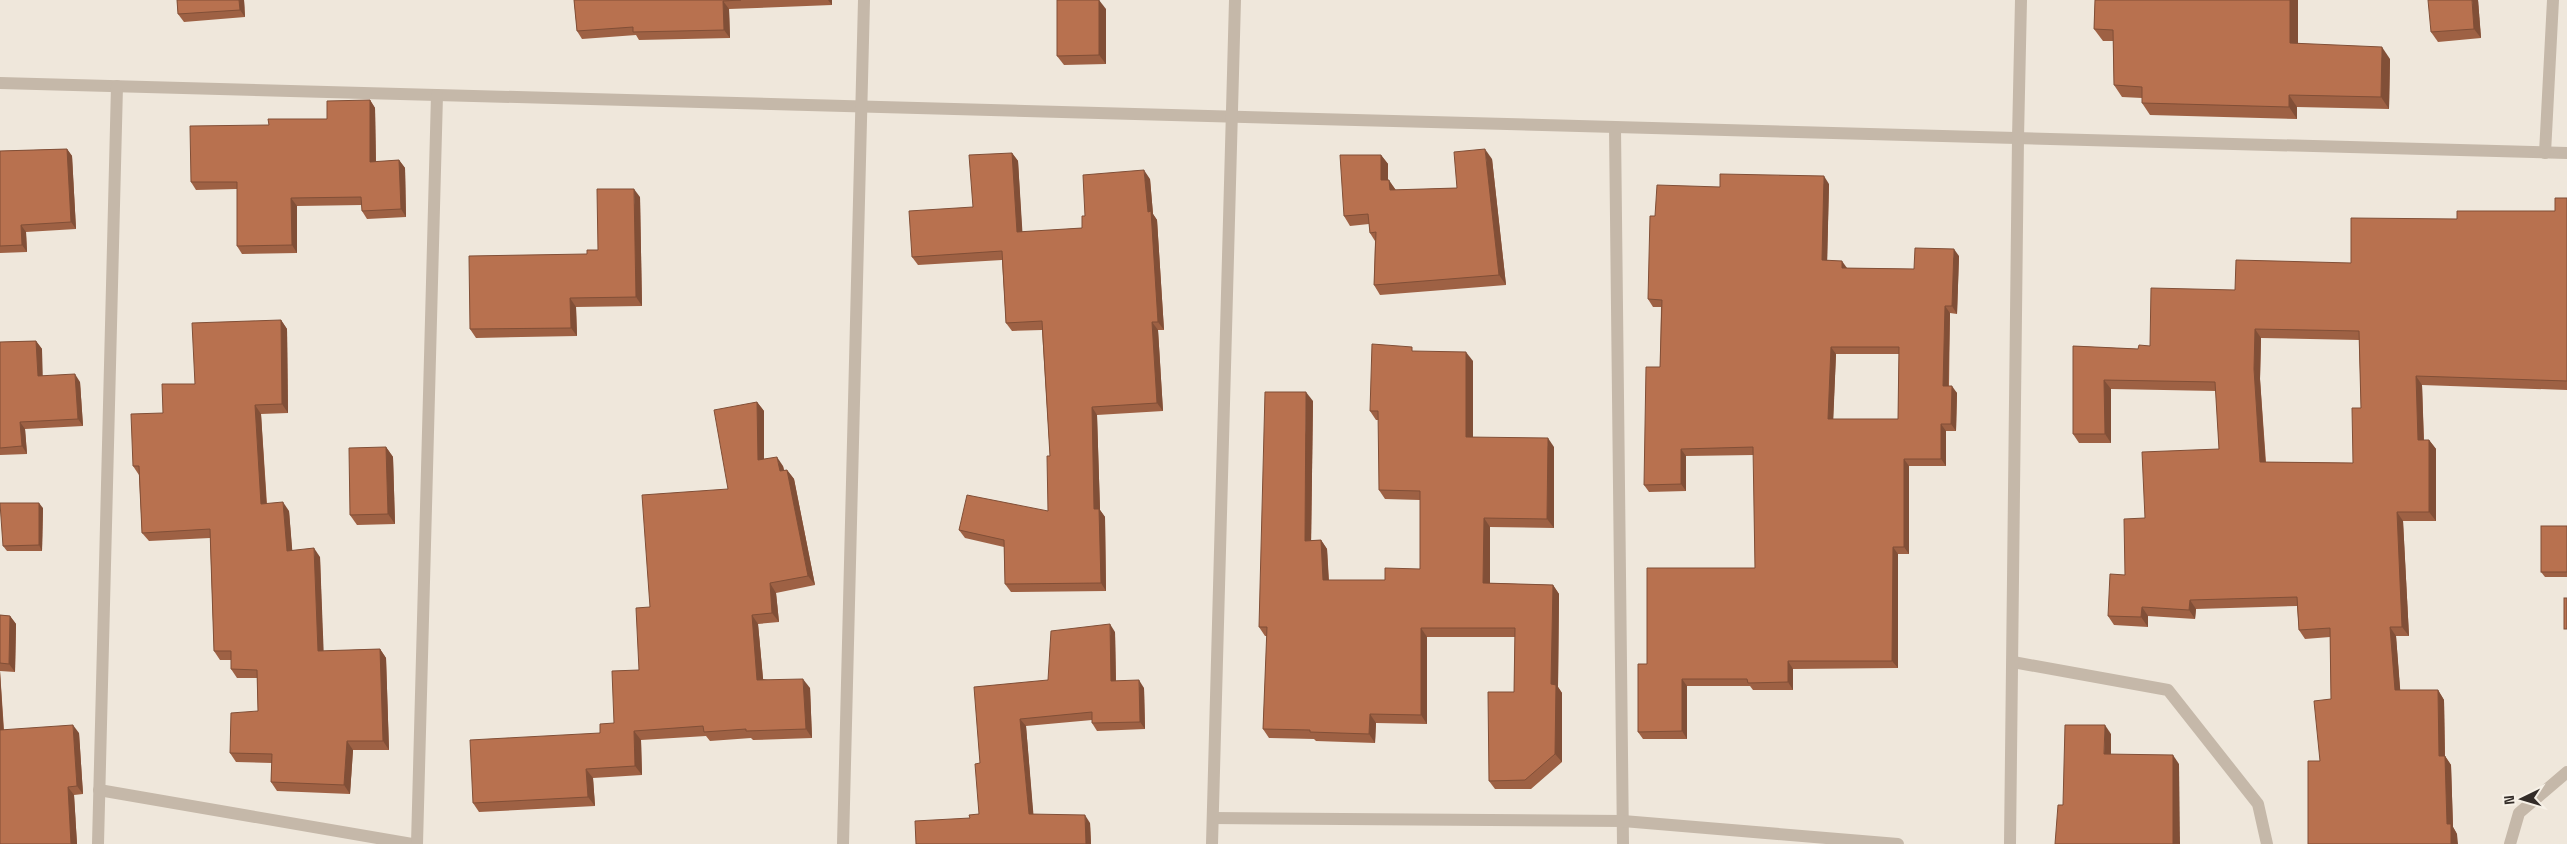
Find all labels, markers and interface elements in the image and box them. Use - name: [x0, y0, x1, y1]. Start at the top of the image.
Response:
- north arrow: [2497, 774, 2547, 824]
- text: N: [2500, 795, 2518, 806]

